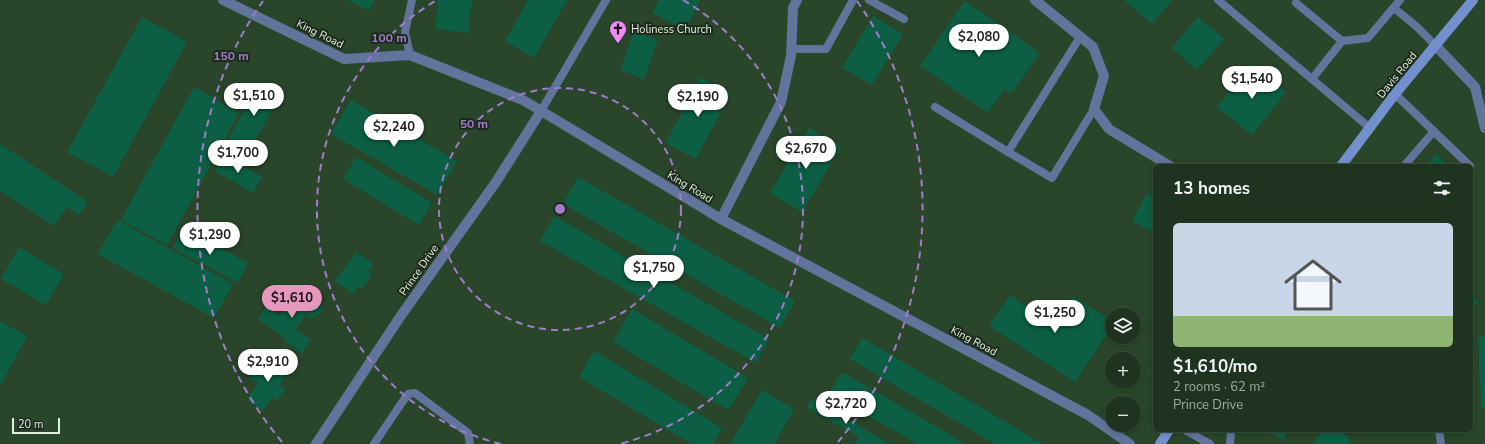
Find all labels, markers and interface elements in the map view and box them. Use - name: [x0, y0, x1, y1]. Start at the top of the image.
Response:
- street label: King Road: [294, 16, 346, 52]
- church icon: Holiness Church: [608, 19, 628, 44]
- place label: Holiness Church: [631, 22, 712, 37]
- pin: $2,080: [946, 24, 1012, 58]
- text: $2,080: [958, 28, 1000, 46]
- text: 100 m: [371, 30, 407, 46]
- text: 150 m: [213, 48, 249, 64]
- street label: Davis Road: [1374, 49, 1420, 101]
- pin: $1,540: [1219, 66, 1285, 100]
- text: $1,540: [1231, 70, 1273, 88]
- pin: $1,510: [221, 83, 287, 117]
- pin: $2,190: [665, 84, 731, 118]
- text: $1,510: [233, 87, 275, 105]
- text: $2,190: [677, 88, 719, 106]
- pin: $2,240: [361, 114, 427, 148]
- text: 50 m: [460, 116, 488, 132]
- text: $2,240: [373, 118, 415, 136]
- pin: $2,670: [773, 136, 839, 170]
- pin: $1,700: [205, 140, 271, 174]
- text: $2,670: [785, 140, 827, 158]
- text: $1,700: [217, 144, 259, 162]
- street label: King Road: [664, 168, 716, 206]
- text: 13 homes: [1173, 177, 1250, 200]
- icon: filters: [1431, 177, 1453, 199]
- centre of rings: [553, 202, 567, 216]
- pin: $1,290: [177, 222, 243, 256]
- text: $1,290: [189, 226, 231, 244]
- street label: Prince Drive: [396, 241, 442, 299]
- icon: home: [1277, 249, 1349, 321]
- pin: $1,750: [621, 255, 687, 289]
- text: $1,750: [633, 259, 675, 277]
- pin: $1,610: [259, 285, 325, 319]
- text: $1,610: [271, 289, 313, 307]
- pin: $1,250: [1022, 300, 1088, 334]
- text: $1,250: [1034, 304, 1076, 322]
- map controls: [1105, 308, 1141, 432]
- button: layers: [1105, 308, 1141, 344]
- street label: King Road: [948, 323, 1000, 359]
- pin: $2,910: [235, 349, 301, 383]
- button: +: [1105, 352, 1141, 388]
- text: $2,910: [247, 353, 289, 371]
- text: $1,610/mo: [1173, 355, 1257, 378]
- text: 2 rooms · 62 m²: [1173, 378, 1265, 396]
- pin: $2,720: [813, 391, 879, 425]
- text: $2,720: [825, 395, 867, 413]
- button: −: [1105, 396, 1141, 432]
- text: Prince Drive: [1173, 396, 1243, 414]
- scale bar: [12, 416, 60, 435]
- text: 20 m: [18, 417, 43, 432]

